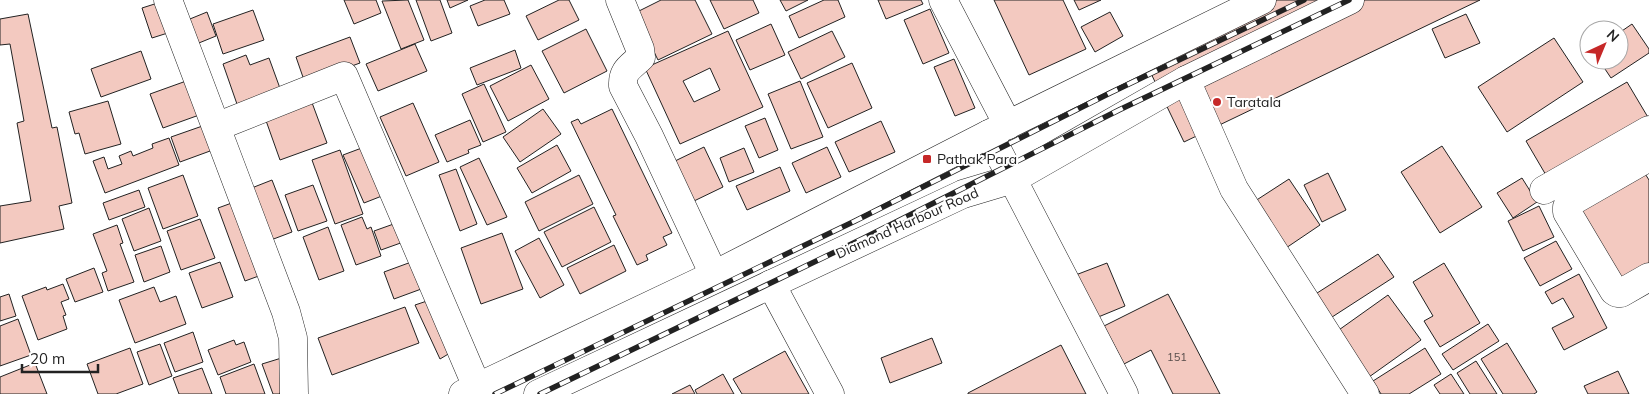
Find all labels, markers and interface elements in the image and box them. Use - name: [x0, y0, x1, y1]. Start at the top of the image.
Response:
- north arrow: [1579, 20, 1629, 70]
- text: N: [1603, 26, 1623, 46]
- place label: Taratala: [1227, 93, 1281, 111]
- marker: Taratala: [1211, 96, 1223, 108]
- place label: Pathak Para: [937, 150, 1017, 168]
- marker: Pathak Para: [921, 153, 933, 165]
- street label: Diamond Harbour Road: [833, 183, 981, 263]
- scale bar: [22, 342, 99, 374]
- text: 20 m: [30, 349, 65, 368]
- house number: 151: [1167, 350, 1187, 364]

